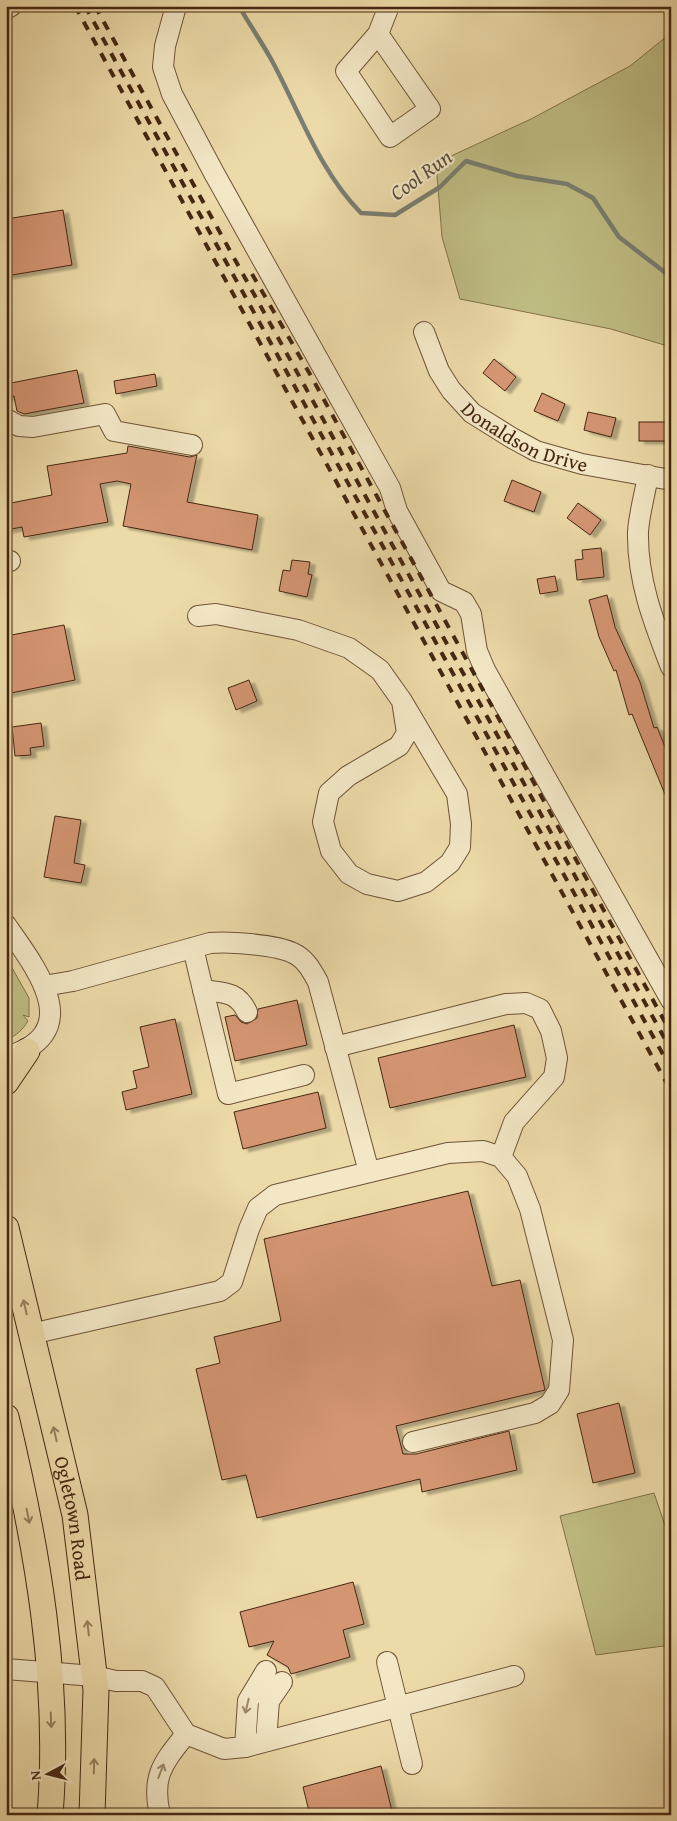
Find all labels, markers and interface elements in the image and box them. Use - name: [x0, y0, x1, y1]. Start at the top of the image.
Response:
- water label: Cool Run: [383, 141, 459, 208]
- street label: Donaldson Drive: [455, 395, 590, 479]
- one-way arrow: [20, 1299, 29, 1315]
- one-way arrow: [50, 1426, 59, 1442]
- street label: Ogletown Road: [47, 1453, 98, 1582]
- one-way arrow: [24, 1507, 33, 1523]
- one-way arrow: [83, 1620, 93, 1636]
- one-way arrow: [242, 1698, 251, 1714]
- one-way arrow: [46, 1712, 56, 1728]
- north arrow: [22, 1748, 72, 1798]
- one-way arrow: [89, 1758, 99, 1774]
- one-way arrow: [156, 1764, 166, 1779]
- text: N: [25, 1769, 46, 1781]

